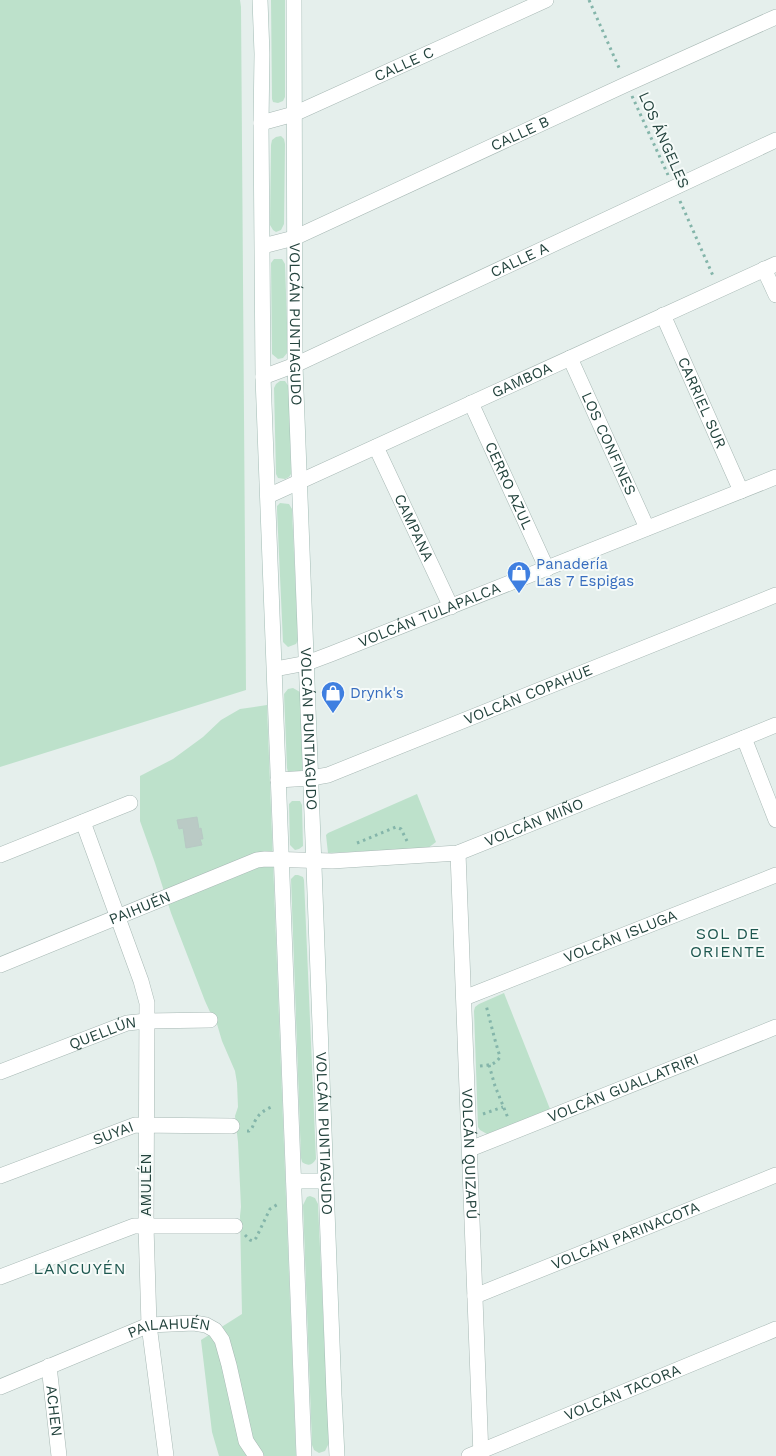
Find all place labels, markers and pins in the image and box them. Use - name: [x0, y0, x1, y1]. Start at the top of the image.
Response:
- place label: Panadería Las 7 Espigas: [536, 555, 634, 590]
- shop icon: Panadería Las 7 Espigas: [506, 560, 532, 594]
- shop icon: Drynk's: [320, 680, 346, 714]
- place label: Drynk's: [350, 684, 404, 702]

